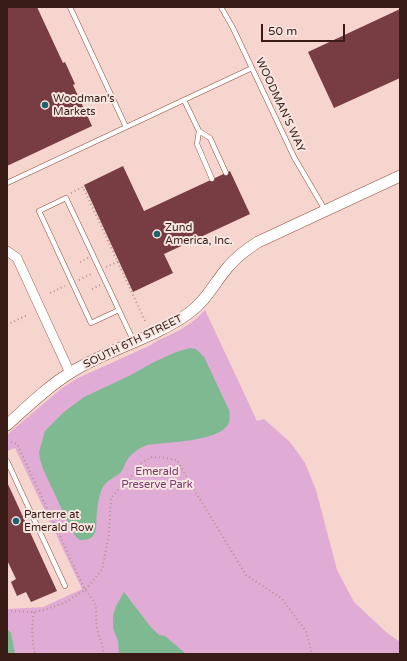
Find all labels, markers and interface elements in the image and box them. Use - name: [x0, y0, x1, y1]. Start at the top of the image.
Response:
- scale bar: [263, 16, 347, 42]
- text: 50 m: [268, 24, 297, 38]
- street label: WOODMAN'S WAY: [252, 56, 308, 154]
- place label: Woodman's Markets: [53, 92, 115, 118]
- marker: Woodman's Markets: [40, 100, 50, 110]
- place label: Zund America, Inc.: [165, 221, 233, 247]
- marker: Zund America, Inc.: [152, 229, 162, 239]
- street label: SOUTH 6TH STREET: [81, 312, 185, 372]
- park label: Emerald Preserve Park: [121, 465, 193, 491]
- place label: Parterre at Emerald Row: [24, 508, 93, 534]
- marker: Parterre at Emerald Row: [11, 516, 21, 526]

